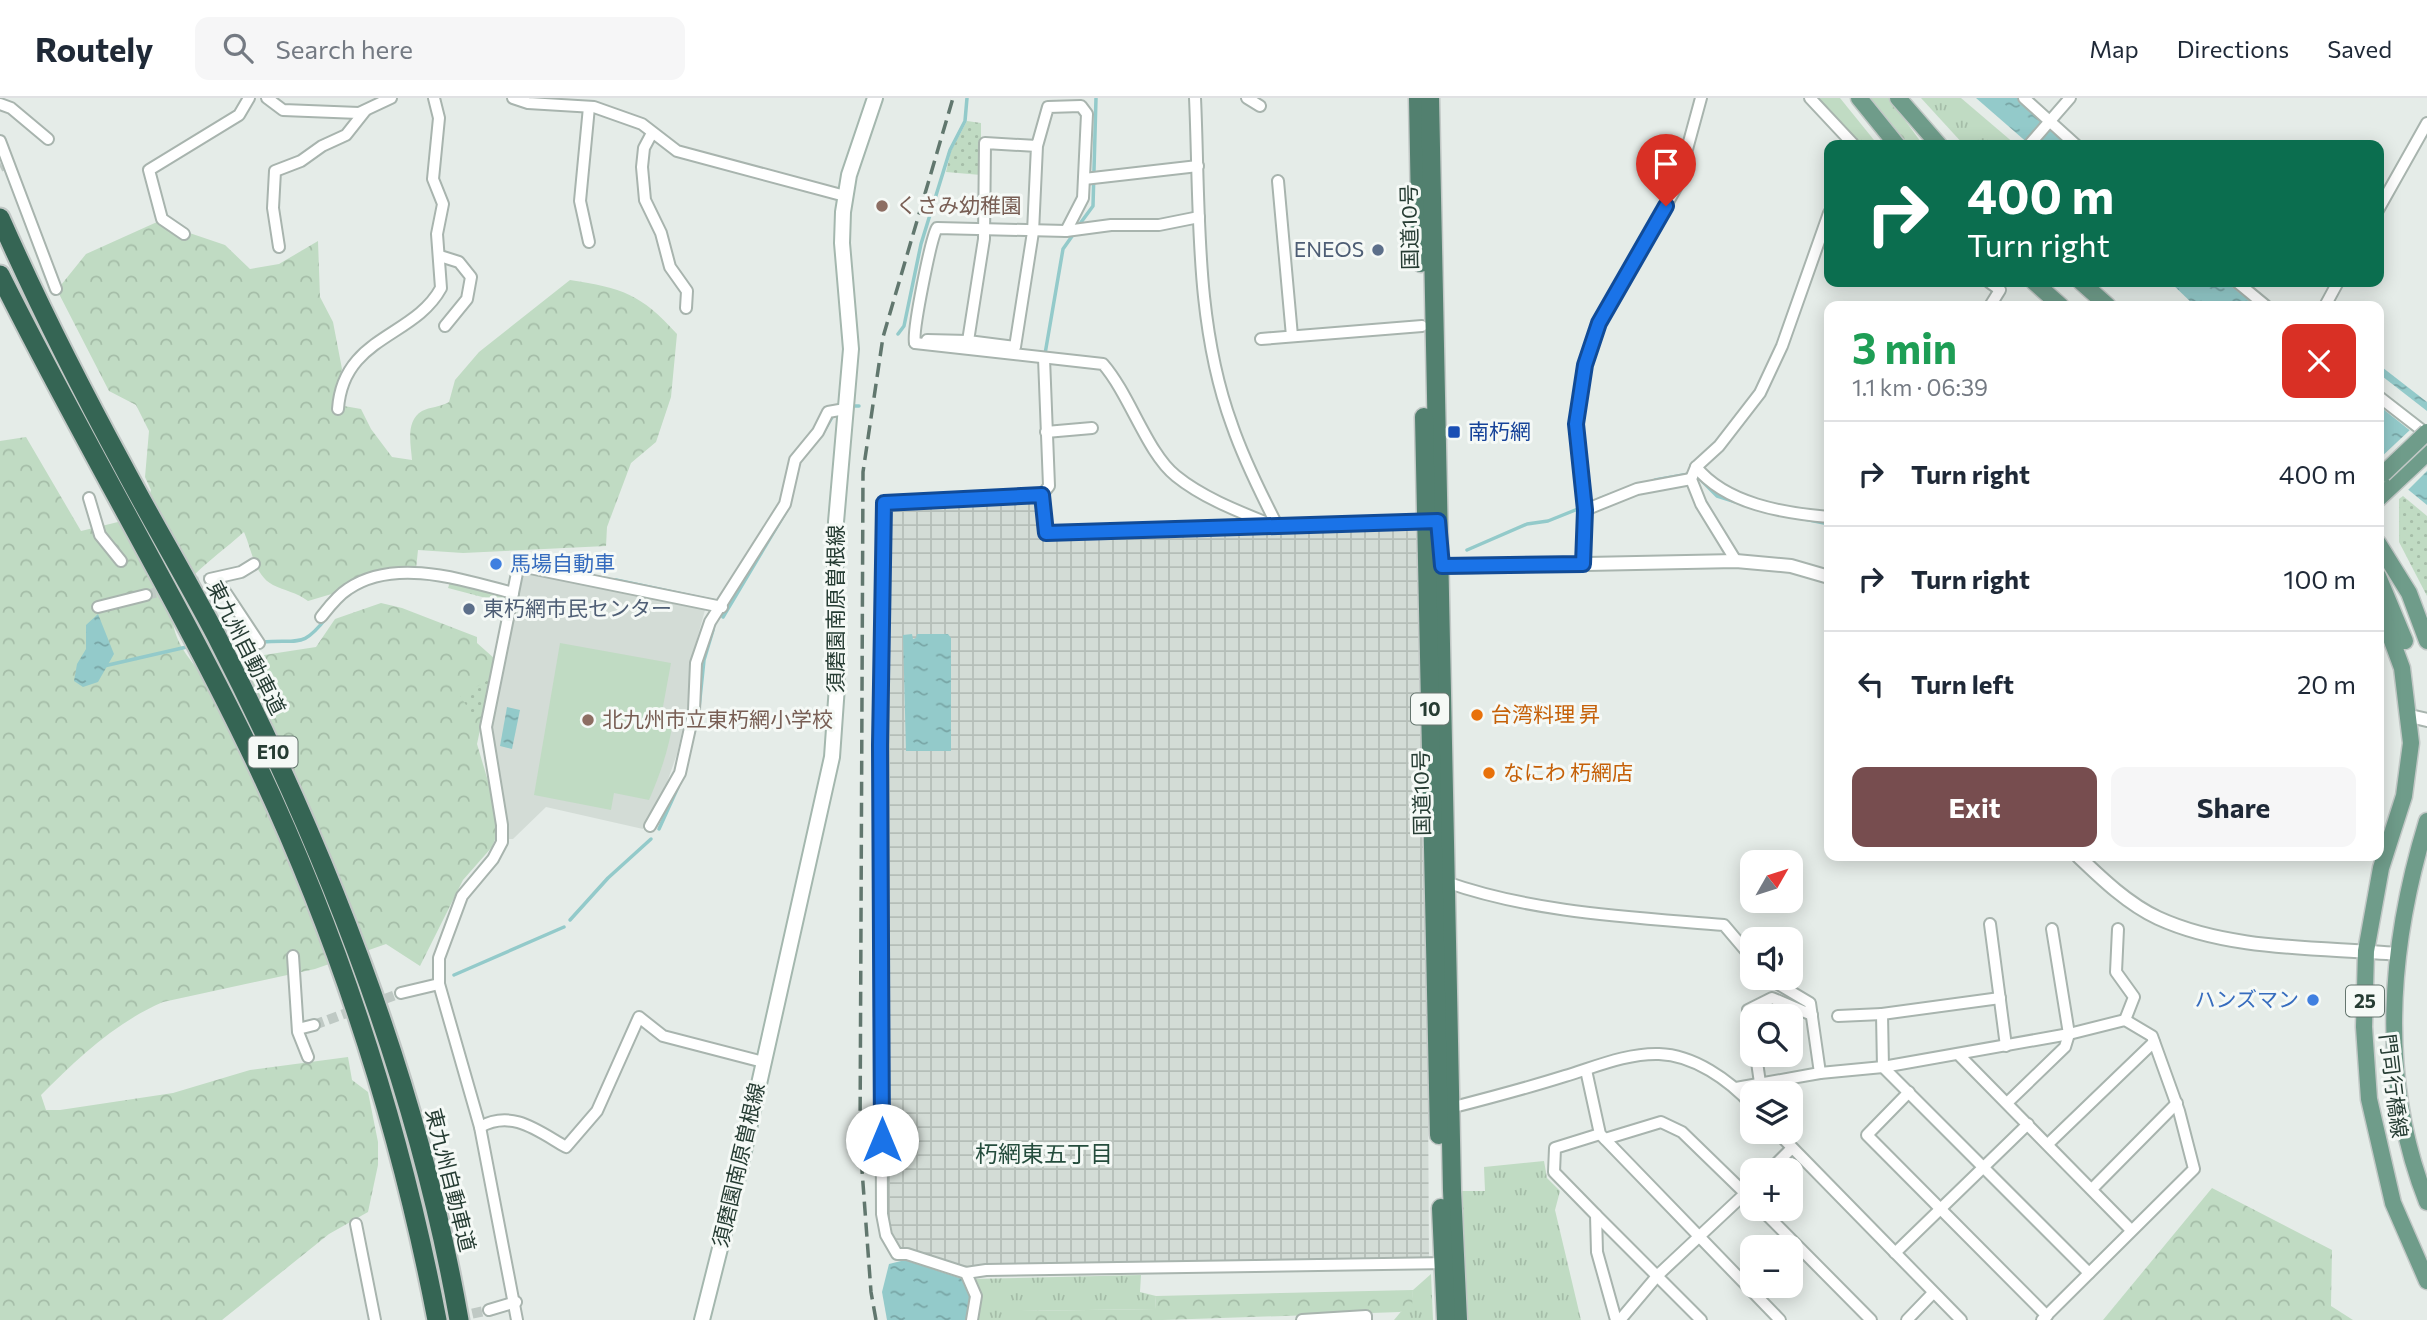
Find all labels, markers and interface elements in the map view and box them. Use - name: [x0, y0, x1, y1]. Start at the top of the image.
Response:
- search box: [195, 17, 685, 80]
- text: Routely: [35, 28, 153, 69]
- icon: search: [219, 29, 257, 67]
- text: Search here: [275, 33, 413, 64]
- text: Map: [2089, 34, 2139, 63]
- text: Directions: [2177, 34, 2289, 63]
- text: Saved: [2327, 34, 2392, 63]
- pin: [1636, 134, 1696, 206]
- icon: arrive: [1647, 145, 1685, 183]
- text: 400 m: [1967, 164, 2114, 224]
- icon: right: [1852, 168, 1943, 259]
- street label: 国道10号: [1395, 184, 1422, 270]
- place label: くさみ幼稚園: [896, 192, 1022, 217]
- marker: くさみ幼稚園: [874, 198, 890, 214]
- text: Turn right: [1967, 224, 2110, 264]
- place label: ENEOS: [1294, 236, 1364, 261]
- marker: ENEOS: [1370, 242, 1386, 258]
- text: 3 min: [1852, 321, 1957, 373]
- button: close: [2282, 324, 2356, 398]
- text: 1.1 km · 06:39: [1852, 373, 1988, 401]
- place label: 南朽網: [1468, 418, 1531, 443]
- marker: 南朽網: [1446, 424, 1462, 440]
- icon: right: [1852, 455, 1890, 493]
- text: Turn right: [1911, 458, 2030, 489]
- text: 400 m: [2279, 458, 2356, 489]
- street label: 須磨園南原曽根線: [822, 525, 847, 693]
- place label: 馬場自動車: [510, 550, 615, 575]
- marker: 馬場自動車: [488, 556, 504, 572]
- icon: right: [1852, 560, 1890, 598]
- text: Turn right: [1911, 563, 2030, 594]
- text: 100 m: [2283, 563, 2356, 594]
- street label: 東九州自動車道: [203, 576, 292, 718]
- place label: 東朽網市民センター: [483, 595, 672, 620]
- marker: 東朽網市民センター: [461, 601, 477, 617]
- icon: left: [1852, 665, 1890, 703]
- text: Turn left: [1911, 668, 2014, 699]
- text: 20 m: [2297, 668, 2356, 699]
- road number: 10: [1411, 694, 1449, 724]
- place label: 台湾料理 昇: [1491, 701, 1600, 726]
- place label: 北九州市立東朽網小学校: [602, 706, 833, 731]
- marker: 台湾料理 昇: [1469, 707, 1485, 723]
- marker: 北九州市立東朽網小学校: [580, 712, 596, 728]
- road number: E10: [248, 736, 298, 768]
- street label: 国道10号: [1407, 750, 1434, 836]
- place label: なにわ 朽網店: [1503, 759, 1633, 784]
- marker: なにわ 朽網店: [1481, 765, 1497, 781]
- button: Exit: [1852, 767, 2097, 847]
- button: Share: [2111, 767, 2356, 847]
- north arrow: [1740, 850, 1802, 914]
- map controls: [1740, 850, 1803, 1298]
- button: sound: [1740, 927, 1803, 990]
- place label: ハンズマン: [2194, 986, 2299, 1011]
- road number: 25: [2346, 986, 2384, 1016]
- marker: ハンズマン: [2305, 992, 2321, 1008]
- button: search: [1740, 1004, 1803, 1067]
- street label: 門司行橋線: [2376, 1032, 2413, 1139]
- street label: 須磨園南原曽根線: [706, 1080, 769, 1249]
- button: layers: [1740, 1081, 1803, 1144]
- position arrow: [845, 1103, 919, 1177]
- street label: 東九州自動車道: [422, 1105, 481, 1254]
- district label: 朽網東五丁目: [975, 1139, 1113, 1167]
- button: +: [1740, 1158, 1803, 1221]
- button: −: [1740, 1235, 1803, 1298]

